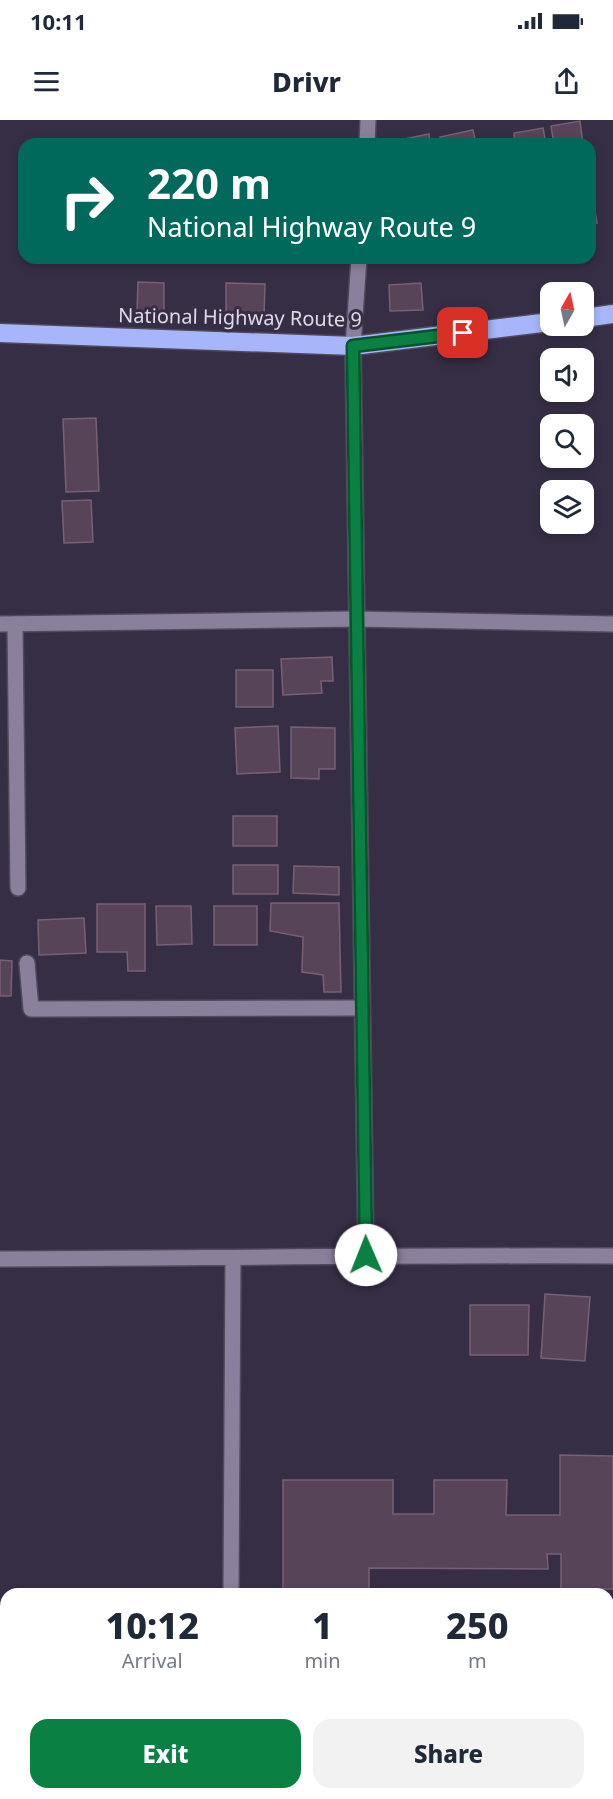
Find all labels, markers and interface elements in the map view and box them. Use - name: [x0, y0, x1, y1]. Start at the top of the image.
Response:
- text: 10:11: [30, 6, 87, 36]
- text: Drivr: [272, 63, 341, 100]
- icon: menu: [30, 65, 63, 98]
- icon: share: [550, 65, 583, 98]
- text: 220 m: [147, 154, 271, 211]
- icon: right: [48, 162, 126, 240]
- text: National Highway Route 9: [147, 208, 476, 245]
- north arrow: [540, 282, 594, 336]
- map controls: [540, 282, 594, 534]
- street label: National Highway Route 9: [118, 301, 362, 333]
- pin: [437, 307, 488, 358]
- icon: arrive: [446, 316, 479, 349]
- button: sound: [540, 348, 594, 402]
- button: search: [540, 414, 594, 468]
- button: layers: [540, 480, 594, 534]
- position arrow: [334, 1223, 398, 1287]
- text: 10:12: [105, 1601, 199, 1650]
- text: 1: [312, 1601, 333, 1650]
- text: 250: [446, 1601, 509, 1650]
- text: Arrival: [122, 1647, 183, 1674]
- text: min: [304, 1647, 341, 1674]
- text: m: [468, 1647, 487, 1674]
- button: Exit: [30, 1719, 301, 1788]
- button: Share: [313, 1719, 584, 1788]

